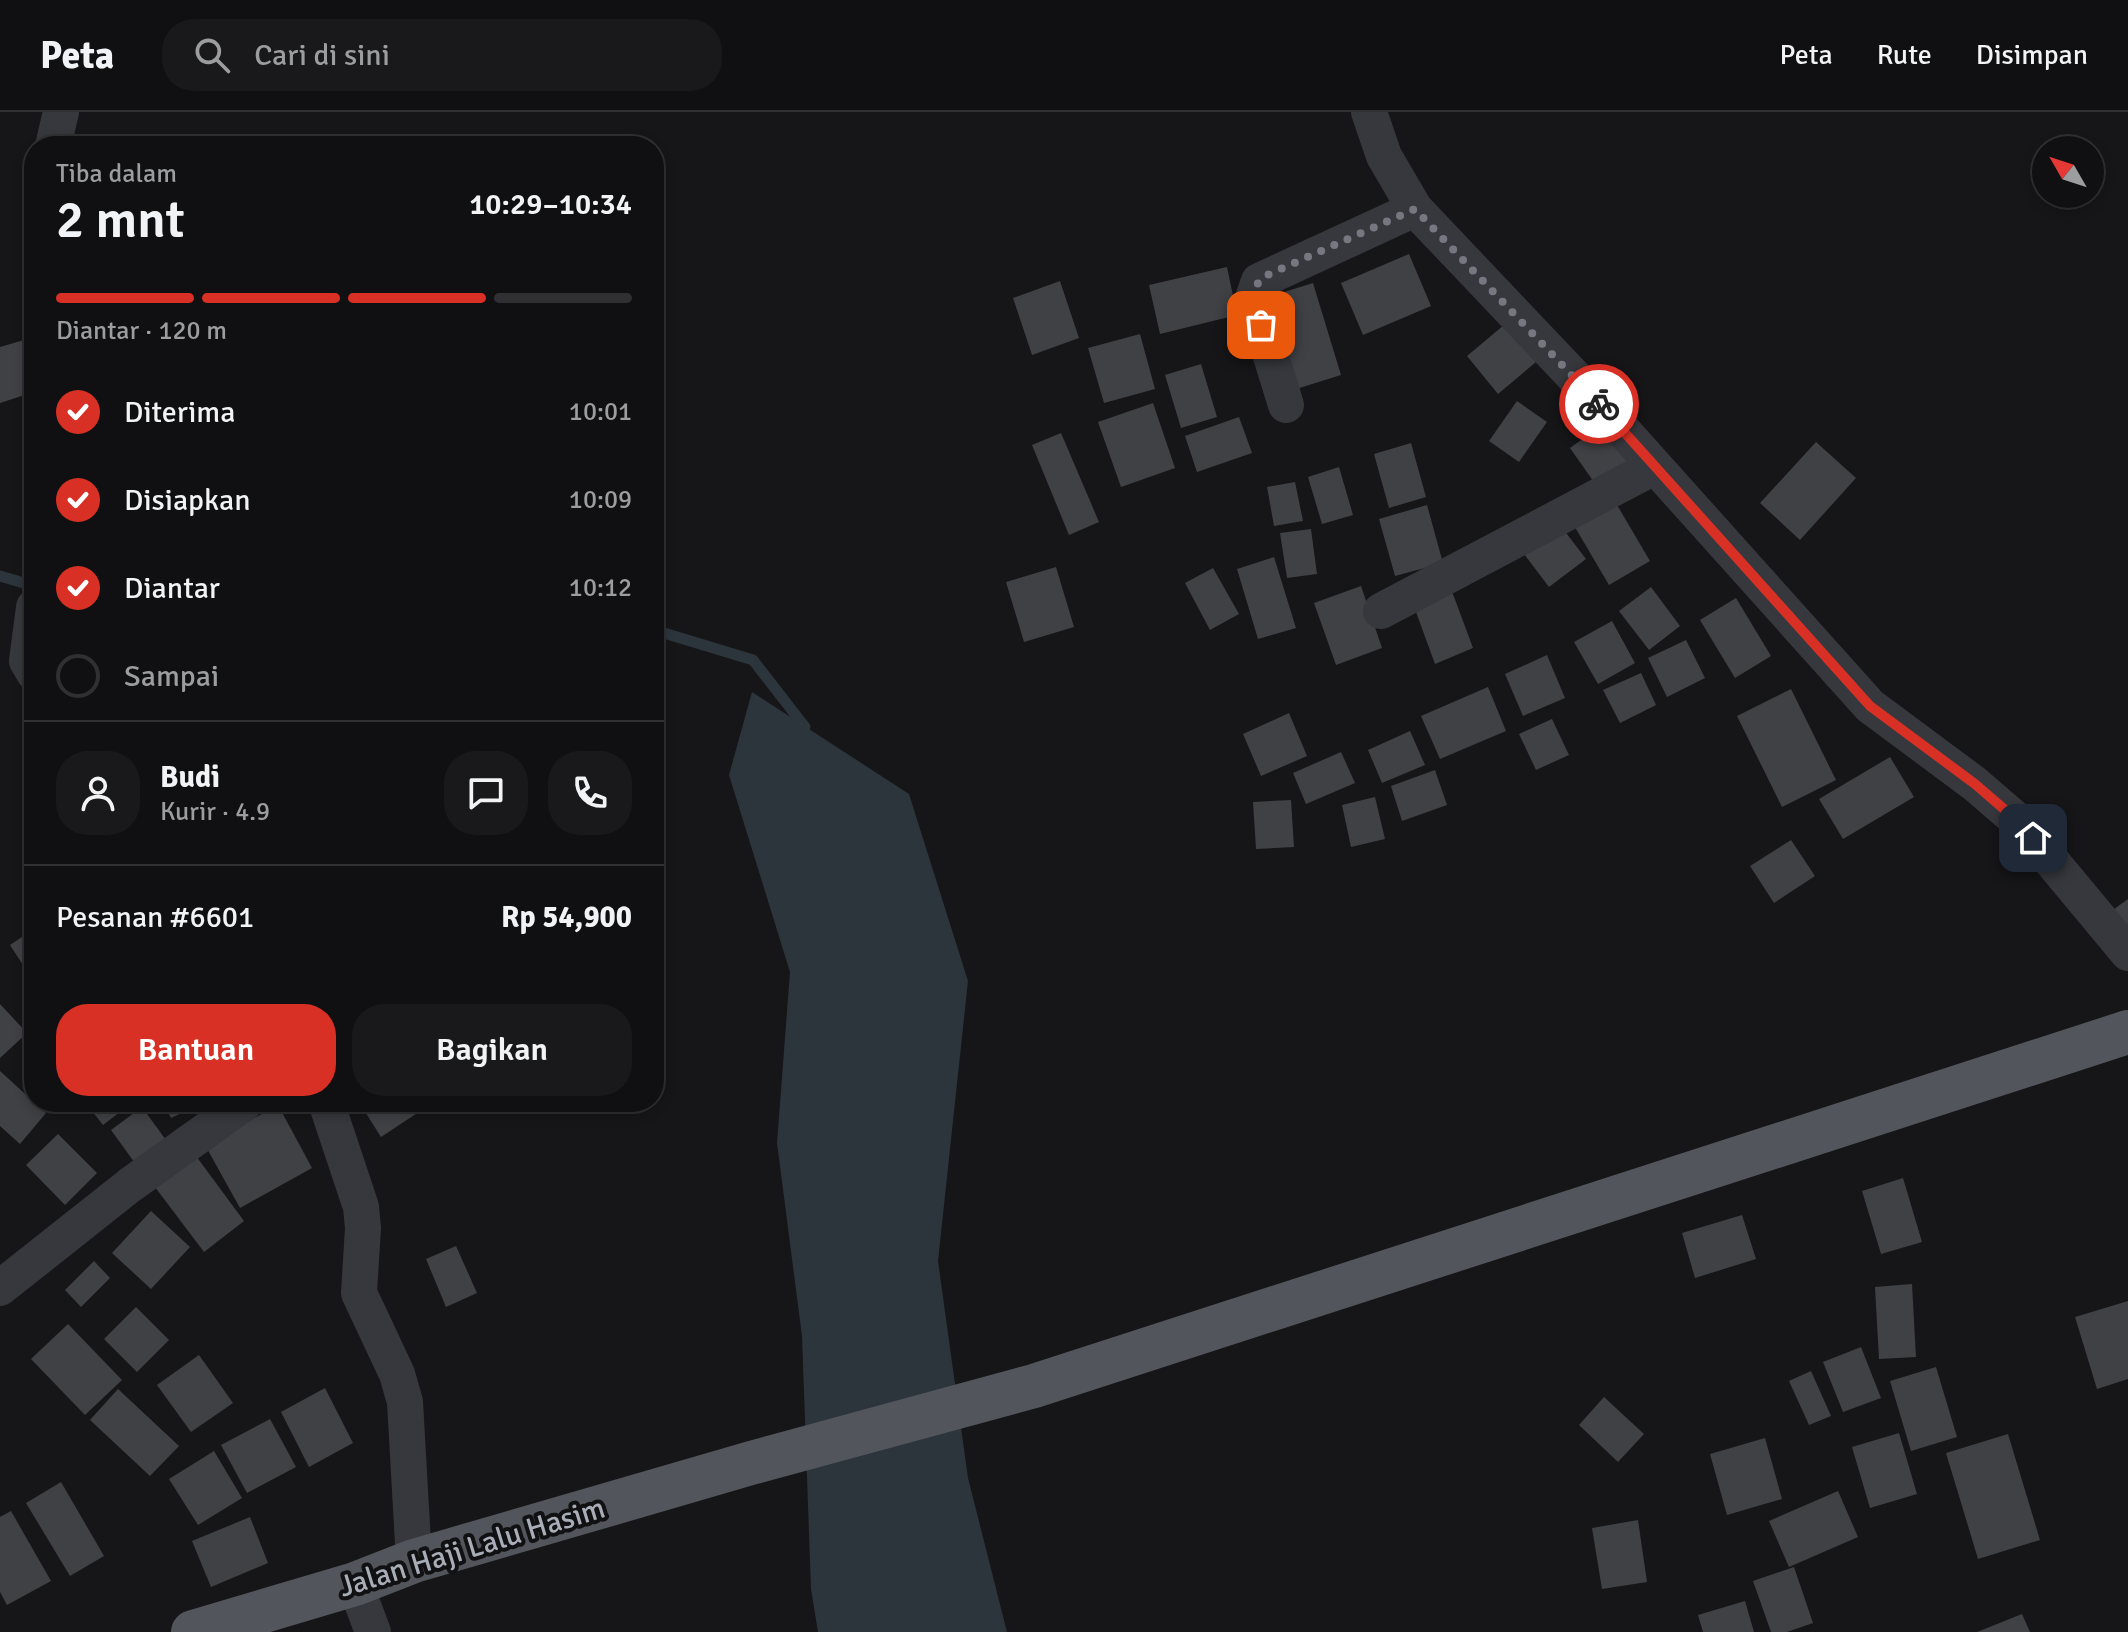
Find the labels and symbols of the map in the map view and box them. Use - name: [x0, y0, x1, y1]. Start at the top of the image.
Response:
- north arrow: [2032, 136, 2104, 208]
- pin: [1227, 291, 1295, 359]
- courier: [1559, 364, 1639, 444]
- pin: [1999, 804, 2067, 872]
- street label: Jalan Haji Lalu Hasim: [335, 1489, 610, 1606]

